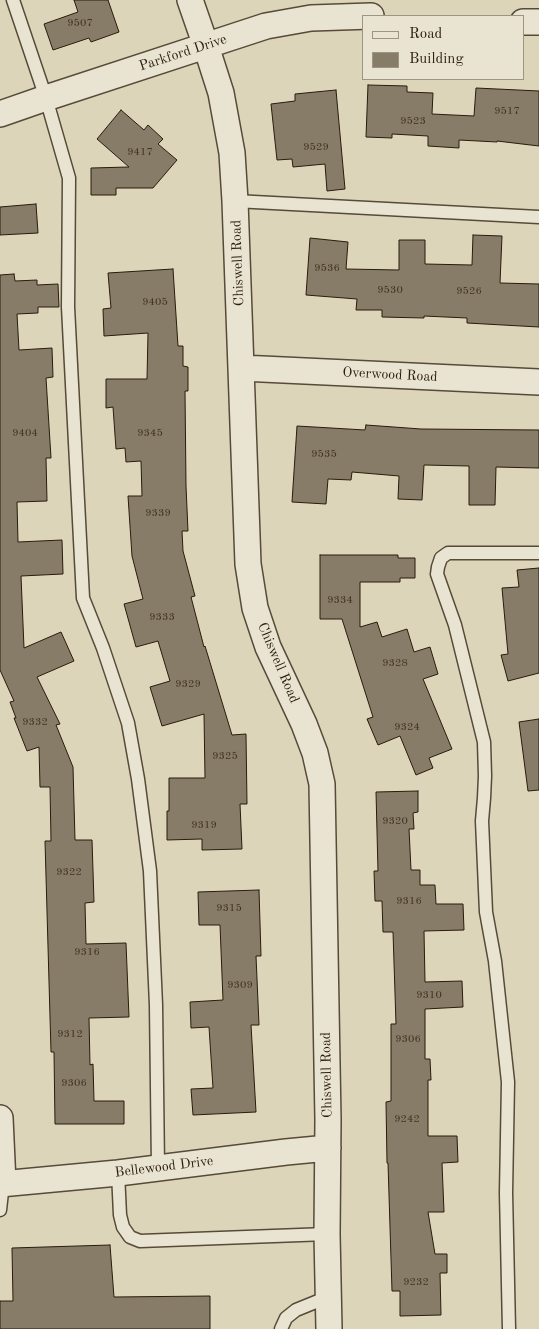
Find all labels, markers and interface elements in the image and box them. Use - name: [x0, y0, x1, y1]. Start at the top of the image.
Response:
- legend: [362, 15, 524, 80]
- house number: 9507: [67, 16, 93, 30]
- text: Road: [409, 27, 442, 42]
- street label: Parkford Drive: [137, 31, 229, 75]
- text: Building: [409, 52, 464, 67]
- house number: 9517: [494, 104, 520, 118]
- house number: 9523: [400, 114, 426, 128]
- house number: 9529: [303, 140, 329, 154]
- house number: 9417: [127, 145, 153, 159]
- street label: Chiswell Road: [228, 220, 248, 306]
- house number: 9536: [314, 261, 340, 275]
- house number: 9530: [377, 283, 403, 297]
- house number: 9526: [456, 284, 482, 298]
- house number: 9405: [142, 295, 168, 309]
- street label: Overwood Road: [342, 364, 438, 386]
- house number: 9404: [12, 426, 38, 440]
- house number: 9345: [137, 426, 163, 440]
- house number: 9535: [311, 447, 337, 461]
- house number: 9339: [145, 506, 171, 520]
- house number: 9334: [327, 593, 353, 607]
- house number: 9333: [149, 610, 175, 624]
- street label: Chiswell Road: [253, 620, 303, 706]
- house number: 9328: [382, 656, 408, 670]
- house number: 9329: [175, 677, 201, 691]
- house number: 9332: [22, 715, 48, 729]
- house number: 9324: [394, 720, 420, 734]
- house number: 9325: [212, 749, 238, 763]
- house number: 9320: [382, 814, 408, 828]
- house number: 9319: [191, 818, 217, 832]
- house number: 9322: [56, 865, 82, 879]
- house number: 9316: [396, 894, 422, 908]
- house number: 9315: [216, 901, 242, 915]
- house number: 9316: [74, 945, 100, 959]
- house number: 9309: [227, 978, 253, 992]
- house number: 9310: [416, 988, 442, 1002]
- house number: 9312: [57, 1027, 83, 1041]
- street label: Chiswell Road: [318, 1032, 336, 1118]
- house number: 9306: [395, 1032, 421, 1046]
- house number: 9306: [61, 1076, 87, 1090]
- house number: 9242: [394, 1112, 420, 1126]
- street label: Bellewood Drive: [114, 1153, 214, 1181]
- house number: 9232: [403, 1275, 429, 1289]

